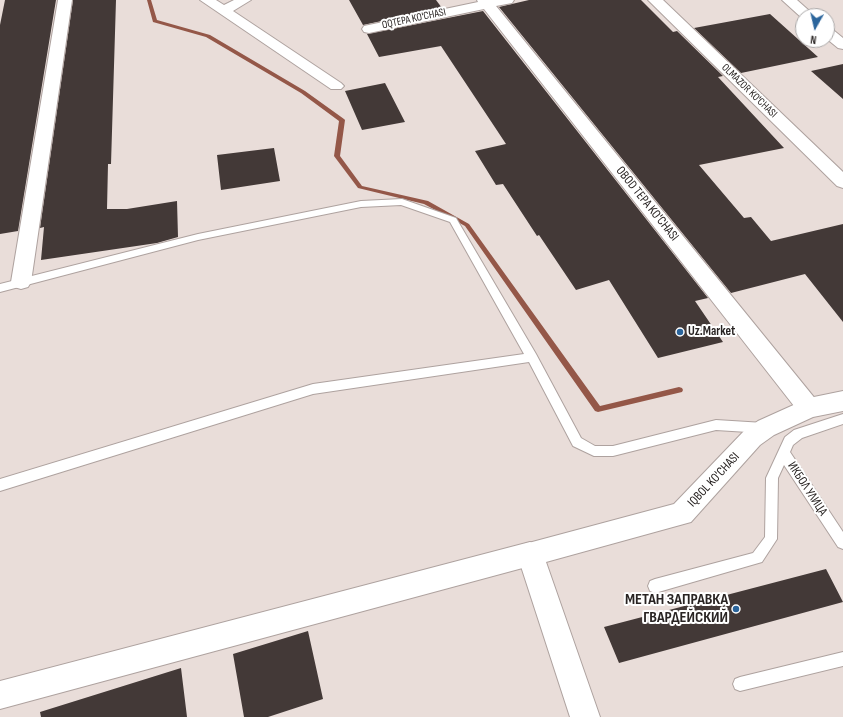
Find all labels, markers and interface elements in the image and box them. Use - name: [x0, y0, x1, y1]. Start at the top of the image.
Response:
- street label: OQTEPA KO'CHASI: [381, 6, 447, 32]
- north arrow: [795, 8, 835, 48]
- text: N: [810, 33, 817, 46]
- street label: OLMAZOR KO'CHASI: [718, 61, 780, 121]
- street label: OBOD TEPA KO'CHASI: [612, 164, 682, 244]
- place label: Uz.Market: [688, 324, 735, 340]
- marker: Uz.Market: [675, 327, 685, 337]
- street label: IQBOL KO'CHASI: [685, 449, 743, 511]
- street label: ИКБОЛ УЛИЦА: [784, 459, 830, 519]
- place label: МЕТАН ЗАПРАВКА ГВАРДЕЙСКИЙ: [625, 590, 728, 628]
- marker: МЕТАН ЗАПРАВКА ГВАРДЕЙСКИЙ: [731, 604, 741, 614]

